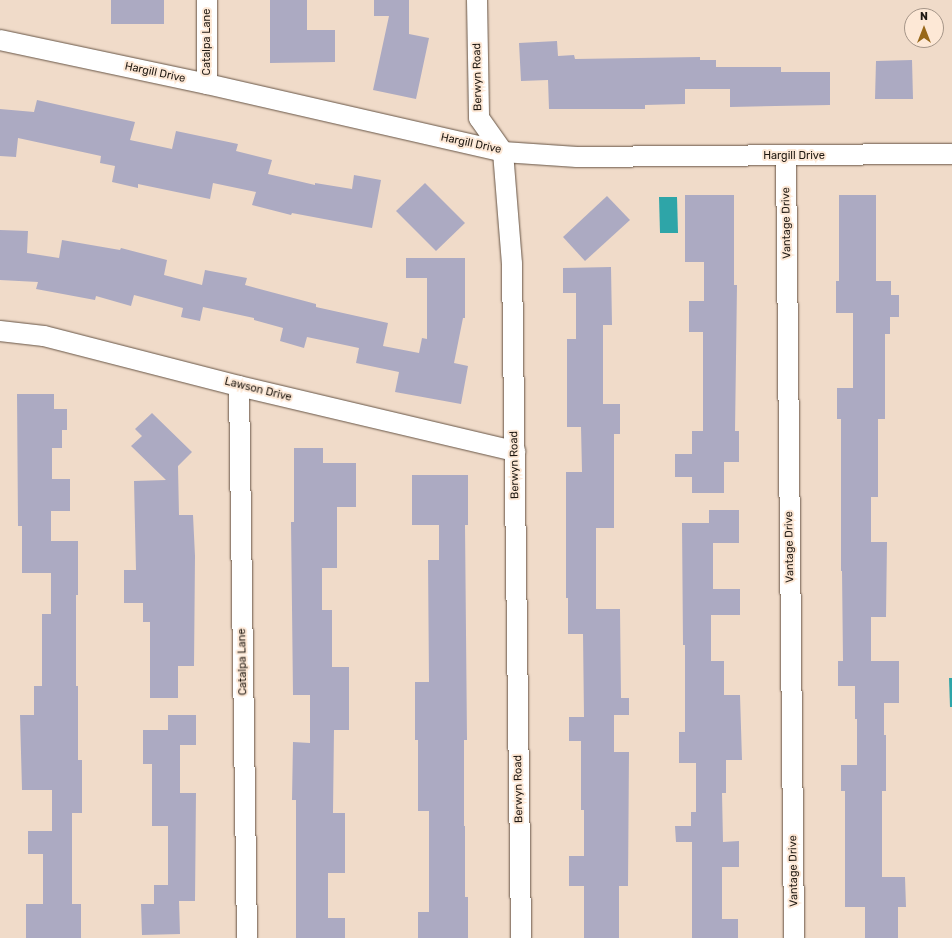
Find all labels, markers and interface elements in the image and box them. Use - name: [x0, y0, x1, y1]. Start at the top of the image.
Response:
- north arrow: [904, 8, 944, 48]
- street label: Catalpa Lane: [200, 9, 214, 75]
- text: N: [920, 10, 928, 23]
- street label: Berwyn Road: [471, 43, 485, 111]
- street label: Hargill Drive: [123, 60, 187, 86]
- street label: Hargill Drive: [439, 131, 503, 157]
- street label: Hargill Drive: [763, 149, 825, 163]
- street label: Vantage Drive: [780, 187, 794, 259]
- street label: Lawson Drive: [223, 375, 293, 405]
- street label: Berwyn Road: [508, 431, 522, 499]
- street label: Vantage Drive: [783, 511, 797, 583]
- street label: Catalpa Lane: [236, 628, 250, 696]
- street label: Berwyn Road: [512, 755, 526, 823]
- street label: Vantage Drive: [787, 835, 801, 907]

